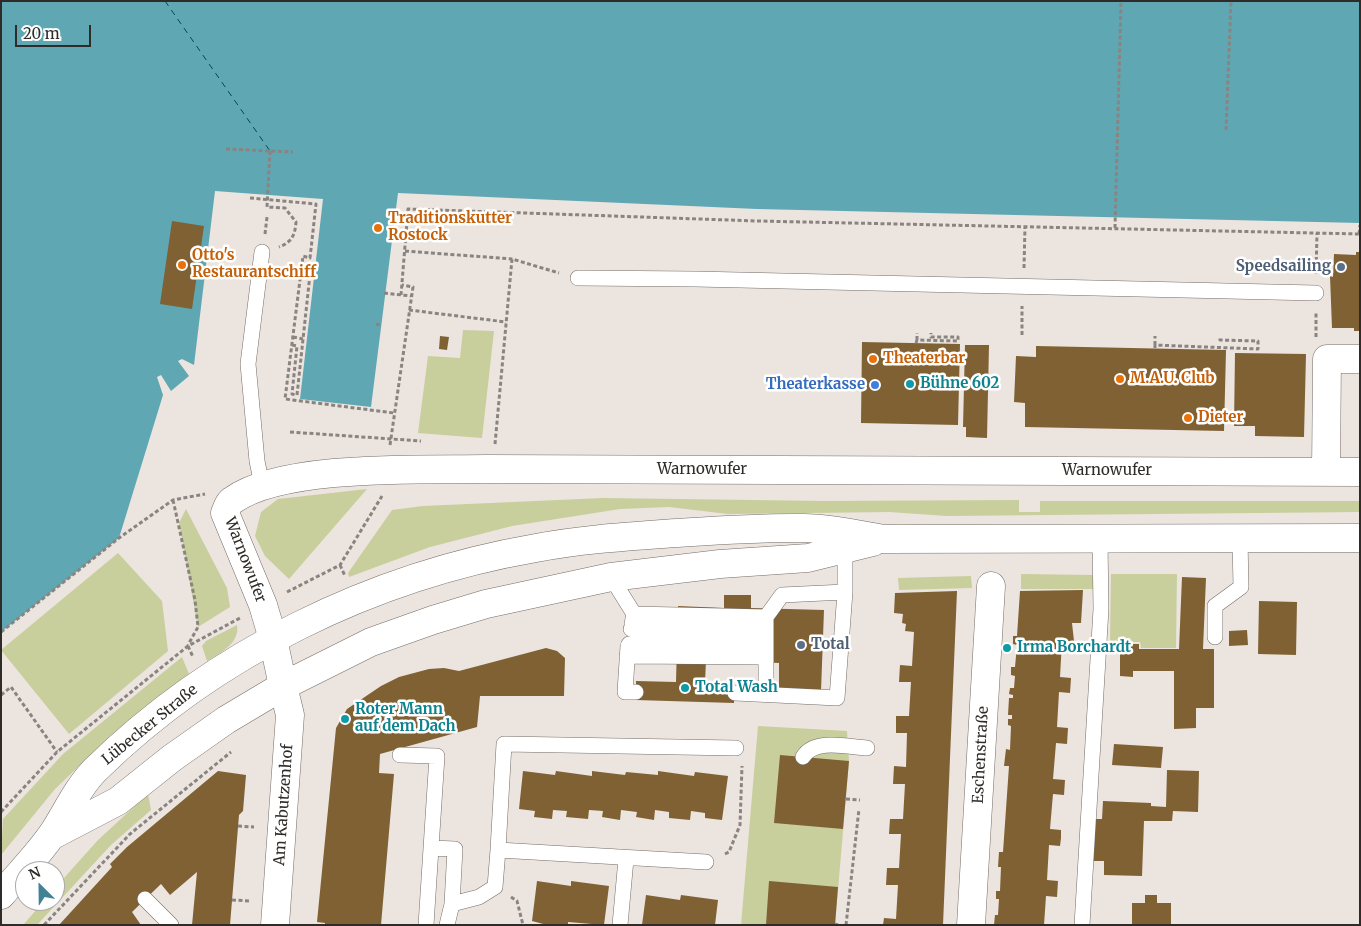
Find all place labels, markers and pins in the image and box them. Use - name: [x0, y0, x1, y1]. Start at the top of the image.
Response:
- place label: Traditionskutter Rostock: [388, 210, 512, 245]
- marker: Traditionskutter Rostock: [372, 222, 384, 234]
- place label: Otto's Restaurantschiff: [192, 247, 316, 282]
- place label: Speedsailing: [1236, 258, 1331, 276]
- marker: Otto's Restaurantschiff: [176, 259, 188, 271]
- marker: Speedsailing: [1335, 261, 1347, 273]
- place label: Theaterbar: [883, 350, 965, 368]
- marker: Theaterbar: [867, 353, 879, 365]
- place label: M.A.U. Club: [1130, 370, 1215, 388]
- marker: M.A.U. Club: [1114, 373, 1126, 385]
- place label: Bühne 602: [920, 375, 999, 393]
- place label: Theaterkasse: [766, 376, 865, 394]
- marker: Bühne 602: [904, 378, 916, 390]
- marker: Theaterkasse: [869, 379, 881, 391]
- place label: Dieter: [1198, 409, 1243, 427]
- marker: Dieter: [1182, 412, 1194, 424]
- place label: Total: [811, 636, 850, 654]
- marker: Total: [795, 639, 807, 651]
- place label: Irma Borchardt: [1017, 639, 1131, 657]
- marker: Irma Borchardt: [1001, 642, 1013, 654]
- place label: Total Wash: [695, 679, 778, 697]
- marker: Total Wash: [679, 682, 691, 694]
- place label: Roter Mann auf dem Dach: [355, 701, 456, 736]
- marker: Roter Mann auf dem Dach: [339, 713, 351, 725]

